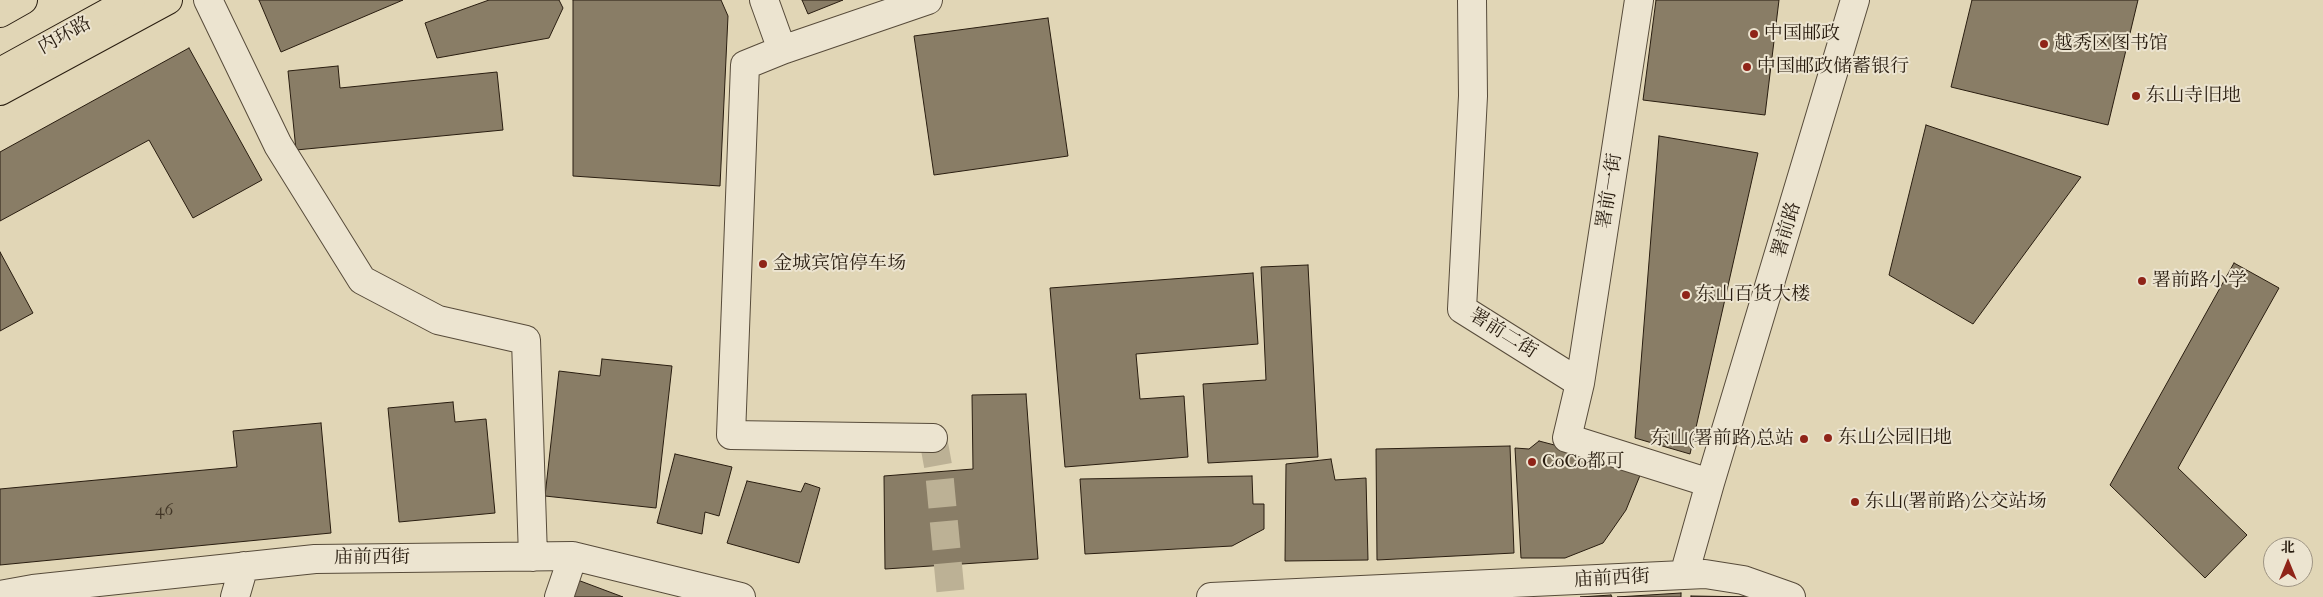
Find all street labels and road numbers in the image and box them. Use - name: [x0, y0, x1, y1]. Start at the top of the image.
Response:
- street label: 内环路: [35, 12, 95, 60]
- street label: 署前一街: [1593, 152, 1627, 230]
- street label: 署前路: [1768, 199, 1806, 261]
- street label: 署前二街: [1465, 304, 1541, 364]
- street label: 庙前西街: [334, 547, 410, 569]
- street label: 庙前西街: [1573, 566, 1651, 592]

